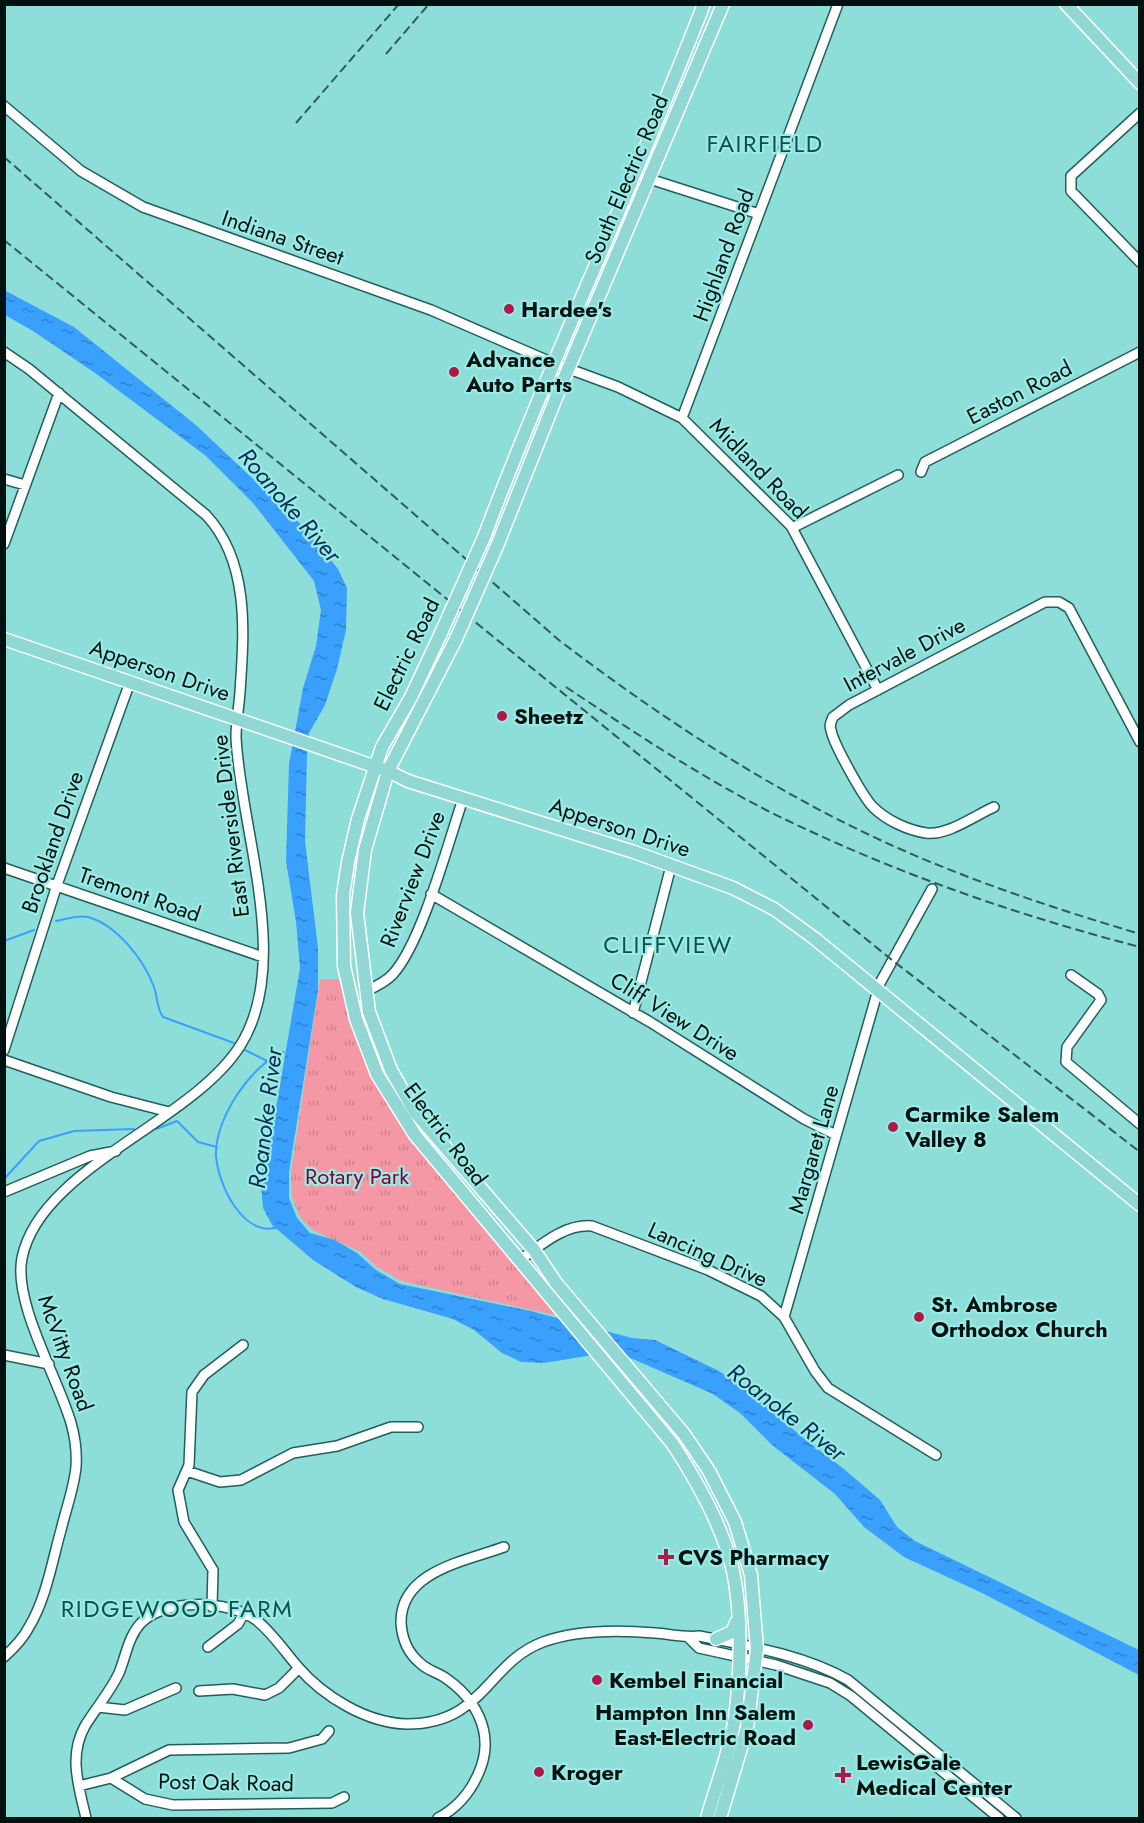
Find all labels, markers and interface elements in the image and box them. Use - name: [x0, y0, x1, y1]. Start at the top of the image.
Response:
- street label: South Electric Road: [576, 89, 676, 269]
- district label: FAIRFIELD: [706, 126, 824, 161]
- street label: Highland Road: [684, 184, 762, 326]
- street label: Indiana Street: [218, 201, 349, 273]
- place label: Hardee's: [521, 293, 612, 325]
- marker: Hardee's: [502, 302, 516, 316]
- place label: Advance Auto Parts: [465, 343, 572, 400]
- street label: Easton Road: [961, 352, 1077, 432]
- marker: Advance Auto Parts: [447, 365, 461, 379]
- street label: Midland Road: [702, 410, 816, 526]
- water label: Roanoke River: [230, 440, 351, 572]
- street label: Electric Road: [365, 592, 447, 716]
- street label: Intervale Drive: [837, 608, 971, 700]
- street label: Apperson Drive: [86, 631, 234, 709]
- place label: Sheetz: [514, 700, 584, 732]
- marker: Sheetz: [495, 709, 509, 723]
- street label: East Riverside Drive: [203, 733, 257, 919]
- street label: Brookland Drive: [13, 767, 91, 917]
- street label: Apperson Drive: [545, 789, 695, 865]
- street label: Riverview Drive: [371, 806, 453, 952]
- street label: Tremont Road: [75, 858, 205, 930]
- district label: CLIFFVIEW: [603, 927, 733, 962]
- street label: Cliff View Drive: [604, 964, 746, 1068]
- water label: Roanoke River: [239, 1043, 291, 1191]
- street label: Electric Road: [396, 1076, 496, 1192]
- street label: Margaret Lane: [779, 1081, 847, 1217]
- place label: Carmike Salem Valley 8: [904, 1098, 1059, 1155]
- marker: Carmike Salem Valley 8: [886, 1120, 900, 1134]
- park label: Rotary Park: [305, 1160, 409, 1192]
- street label: Lancing Drive: [643, 1213, 773, 1295]
- place label: St. Ambrose Orthodox Church: [931, 1288, 1108, 1345]
- street label: McVitty Road: [30, 1290, 102, 1416]
- marker: St. Ambrose Orthodox Church: [912, 1310, 926, 1324]
- water label: Roanoke River: [720, 1354, 855, 1471]
- place label: CVS Pharmacy: [678, 1541, 830, 1573]
- marker: CVS Pharmacy: [659, 1550, 673, 1564]
- district label: RIDGEWOOD FARM: [61, 1591, 293, 1626]
- place label: Kembel Financial: [609, 1664, 783, 1696]
- marker: Kembel Financial: [590, 1673, 604, 1687]
- place label: Hampton Inn Salem East-Electric Road: [595, 1696, 796, 1753]
- marker: Hampton Inn Salem East-Electric Road: [801, 1718, 815, 1732]
- place label: LewisGale Medical Center: [856, 1746, 1012, 1803]
- place label: Kroger: [551, 1756, 623, 1788]
- street label: Post Oak Road: [158, 1765, 294, 1799]
- marker: Kroger: [532, 1765, 546, 1779]
- marker: LewisGale Medical Center: [834, 1766, 852, 1784]

